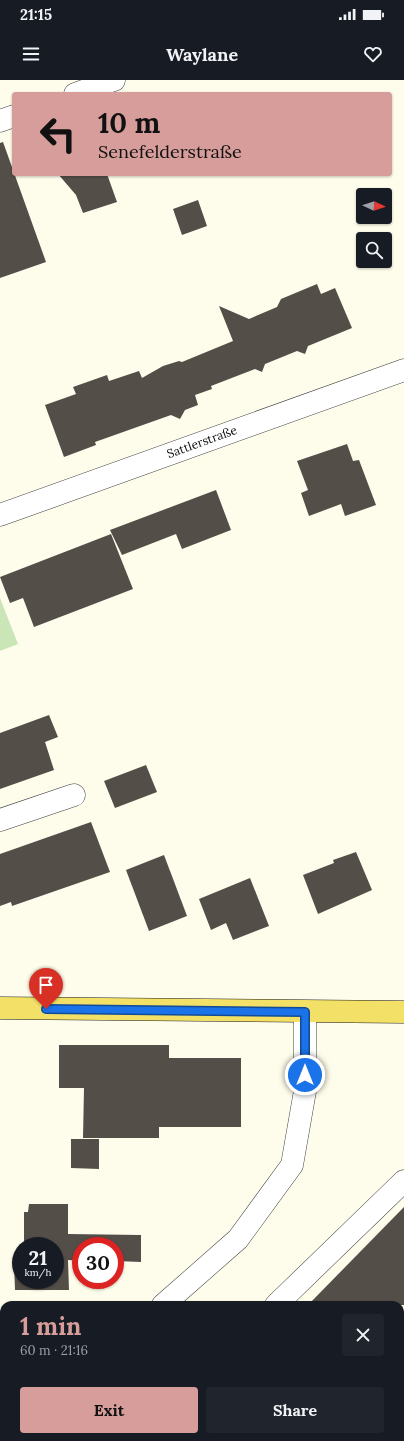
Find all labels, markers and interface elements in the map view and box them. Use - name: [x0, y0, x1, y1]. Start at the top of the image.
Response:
- text: 21:15: [20, 5, 52, 24]
- icon: menu: [20, 43, 42, 65]
- text: Waylane: [166, 43, 238, 66]
- icon: heart: [362, 43, 384, 65]
- text: 10 m: [98, 105, 160, 141]
- icon: left: [32, 108, 84, 160]
- text: Senefelderstraße: [98, 140, 242, 163]
- north arrow: [356, 188, 392, 224]
- map controls: [356, 188, 392, 268]
- button: search: [356, 232, 392, 268]
- street label: Sattlerstraße: [165, 422, 239, 461]
- pin: [29, 968, 63, 1009]
- icon: arrive: [35, 974, 57, 996]
- position arrow: [284, 1054, 326, 1096]
- speed limit sign: 30: [72, 1237, 124, 1289]
- text: 21: [29, 1245, 47, 1270]
- text: km/h: [24, 1266, 52, 1279]
- text: 1 min: [20, 1311, 81, 1342]
- button: close: [342, 1314, 384, 1356]
- text: 60 m · 21:16: [20, 1342, 88, 1359]
- button: Exit: [20, 1387, 198, 1433]
- button: Share: [206, 1387, 384, 1433]

